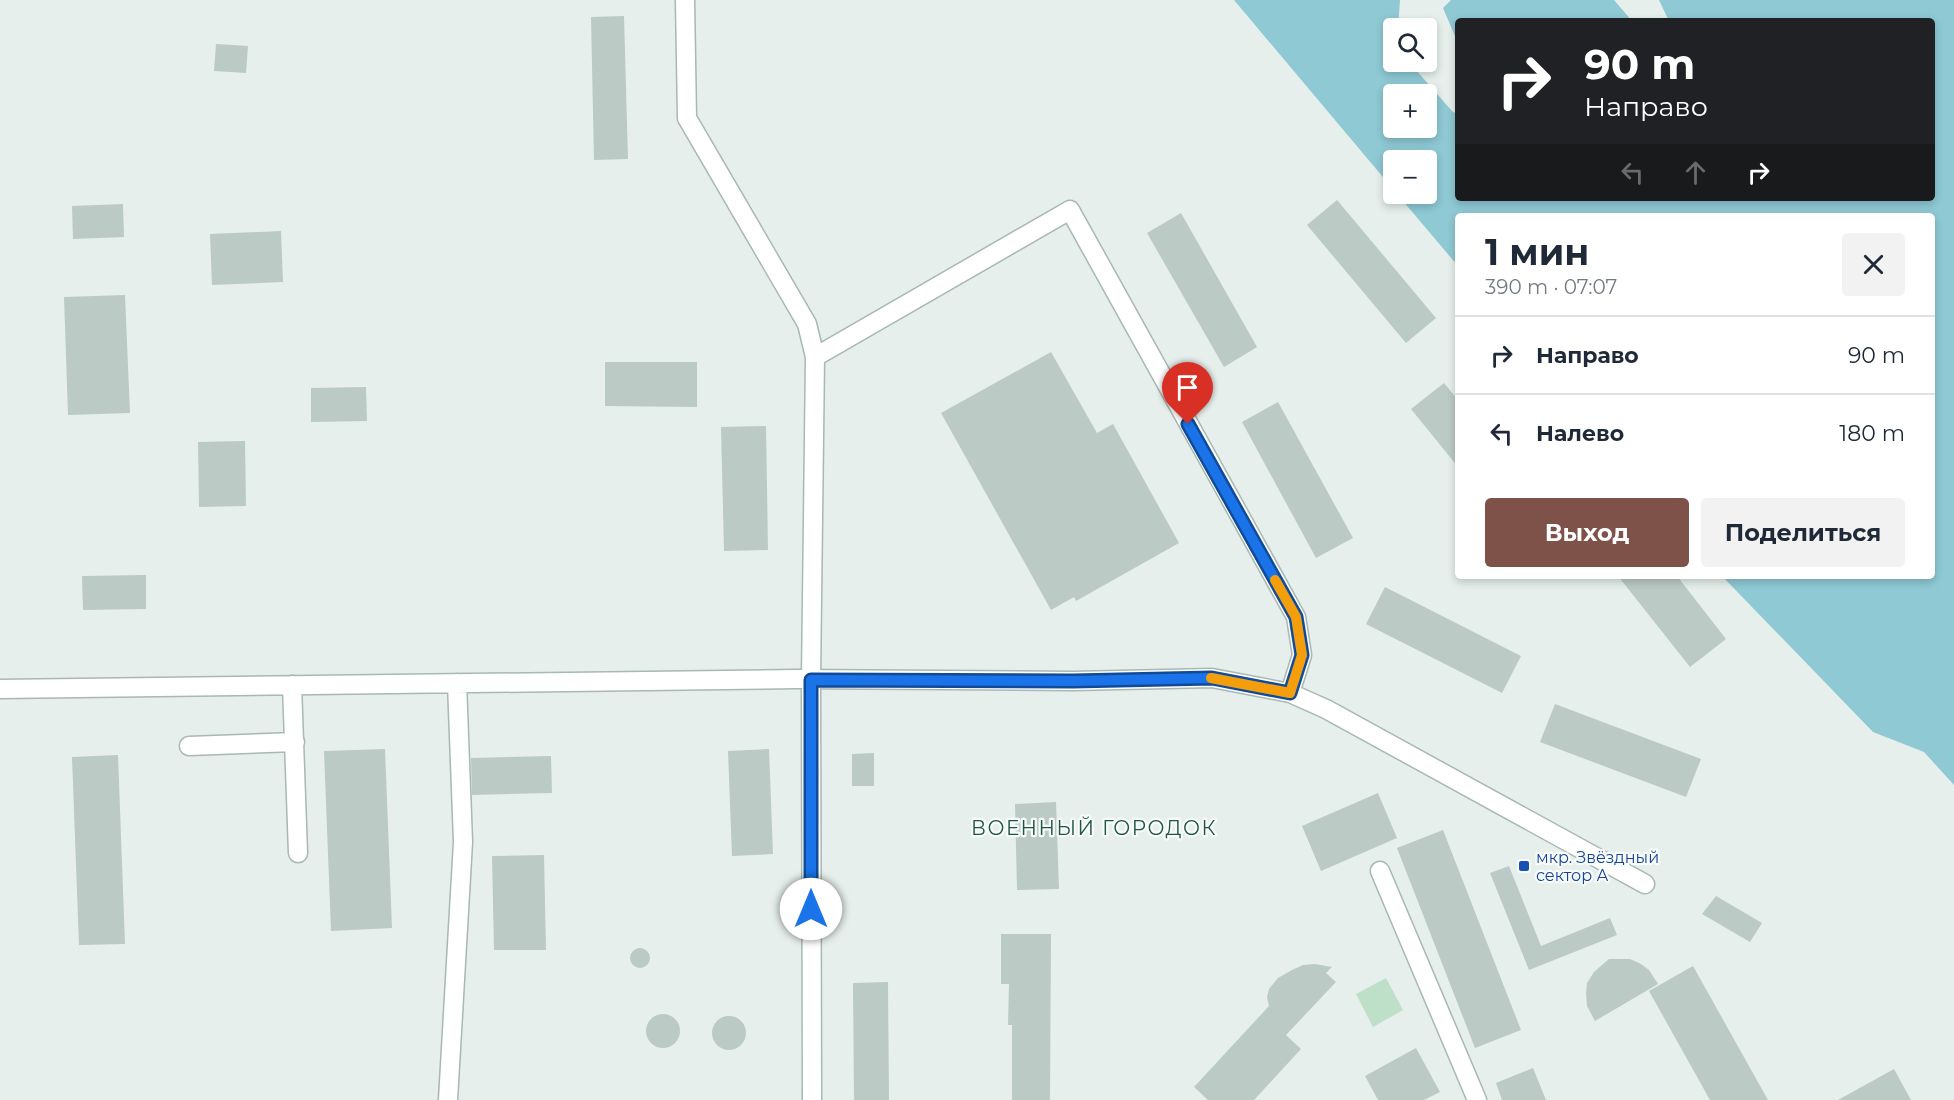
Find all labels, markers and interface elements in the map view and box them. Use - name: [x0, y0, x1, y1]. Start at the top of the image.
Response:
- map controls: [1383, 18, 1437, 204]
- button: search: [1383, 18, 1437, 72]
- text: 90 m: [1584, 38, 1695, 90]
- icon: right: [1485, 42, 1563, 120]
- button: +: [1383, 84, 1437, 138]
- text: Направо: [1584, 90, 1708, 123]
- button: −: [1383, 150, 1437, 204]
- icon: left: [1616, 156, 1649, 189]
- icon: ahead: [1679, 156, 1712, 189]
- icon: right: [1742, 156, 1775, 189]
- text: 1 мин: [1485, 230, 1589, 274]
- button: close: [1842, 233, 1905, 296]
- text: 390 m · 07:07: [1485, 275, 1617, 299]
- icon: right: [1485, 339, 1518, 372]
- text: Направо: [1536, 342, 1639, 369]
- text: 90 m: [1848, 342, 1905, 369]
- pin: [1162, 362, 1213, 424]
- icon: arrive: [1171, 371, 1204, 404]
- icon: left: [1485, 417, 1518, 450]
- text: Налево: [1536, 420, 1624, 447]
- text: 180 m: [1839, 420, 1905, 447]
- button: Выход: [1485, 498, 1689, 567]
- button: Поделиться: [1701, 498, 1905, 567]
- district label: ВОЕННЫЙ ГОРОДОК: [971, 816, 1217, 840]
- place label: мкр. Звёздный сектор А: [1536, 848, 1659, 885]
- marker: мкр. Звёздный сектор А: [1517, 859, 1531, 873]
- position arrow: [779, 877, 843, 941]

